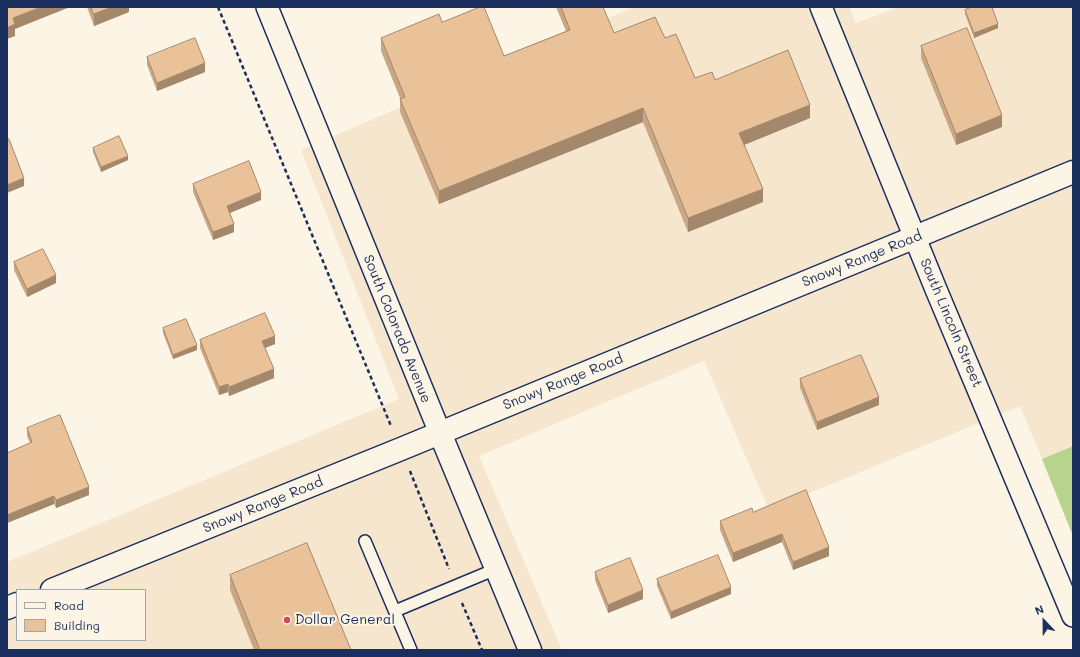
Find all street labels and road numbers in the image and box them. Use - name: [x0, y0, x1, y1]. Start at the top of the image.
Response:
- street label: Snowy Range Road: [799, 227, 925, 291]
- street label: South Colorado Avenue: [360, 252, 434, 406]
- street label: South Lincoln Street: [916, 256, 986, 390]
- street label: Snowy Range Road: [500, 350, 626, 414]
- street label: Snowy Range Road: [200, 473, 326, 537]

